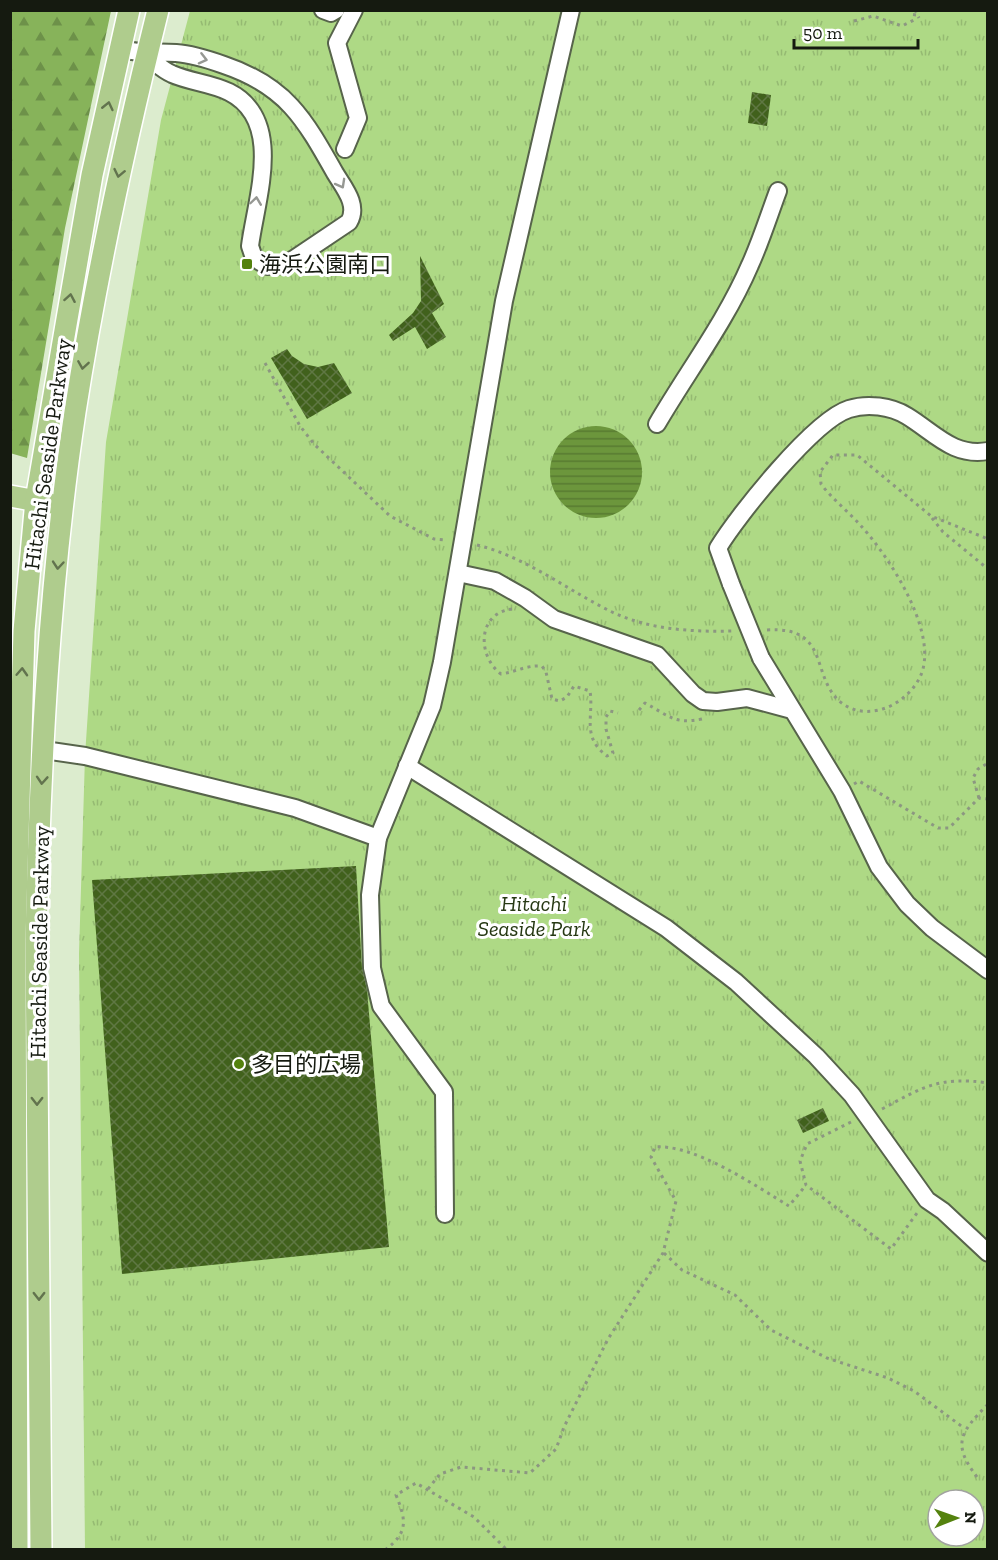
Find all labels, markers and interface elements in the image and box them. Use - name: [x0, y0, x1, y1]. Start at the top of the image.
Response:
- scale bar: [794, 12, 918, 50]
- text: 50 m: [803, 22, 843, 44]
- one-way arrow: [198, 52, 208, 65]
- one-way arrow: [100, 102, 113, 112]
- one-way arrow: [114, 168, 127, 178]
- one-way arrow: [334, 178, 346, 188]
- one-way arrow: [250, 196, 262, 206]
- place label: 海浜公園南口: [259, 251, 391, 278]
- marker: 海浜公園南口: [240, 257, 254, 271]
- one-way arrow: [63, 293, 76, 303]
- street label: Hitachi Seaside Parkway: [18, 336, 77, 571]
- one-way arrow: [77, 360, 90, 370]
- one-way arrow: [52, 560, 65, 569]
- one-way arrow: [15, 668, 28, 677]
- one-way arrow: [36, 776, 49, 785]
- street label: Hitachi Seaside Parkway: [24, 825, 55, 1059]
- park label: Hitachi Seaside Park: [477, 890, 591, 942]
- place label: 多目的広場: [251, 1051, 361, 1078]
- marker: 多目的広場: [232, 1057, 246, 1071]
- one-way arrow: [31, 1096, 43, 1105]
- one-way arrow: [33, 1291, 45, 1300]
- north arrow: [926, 1488, 986, 1548]
- text: N: [961, 1511, 980, 1524]

